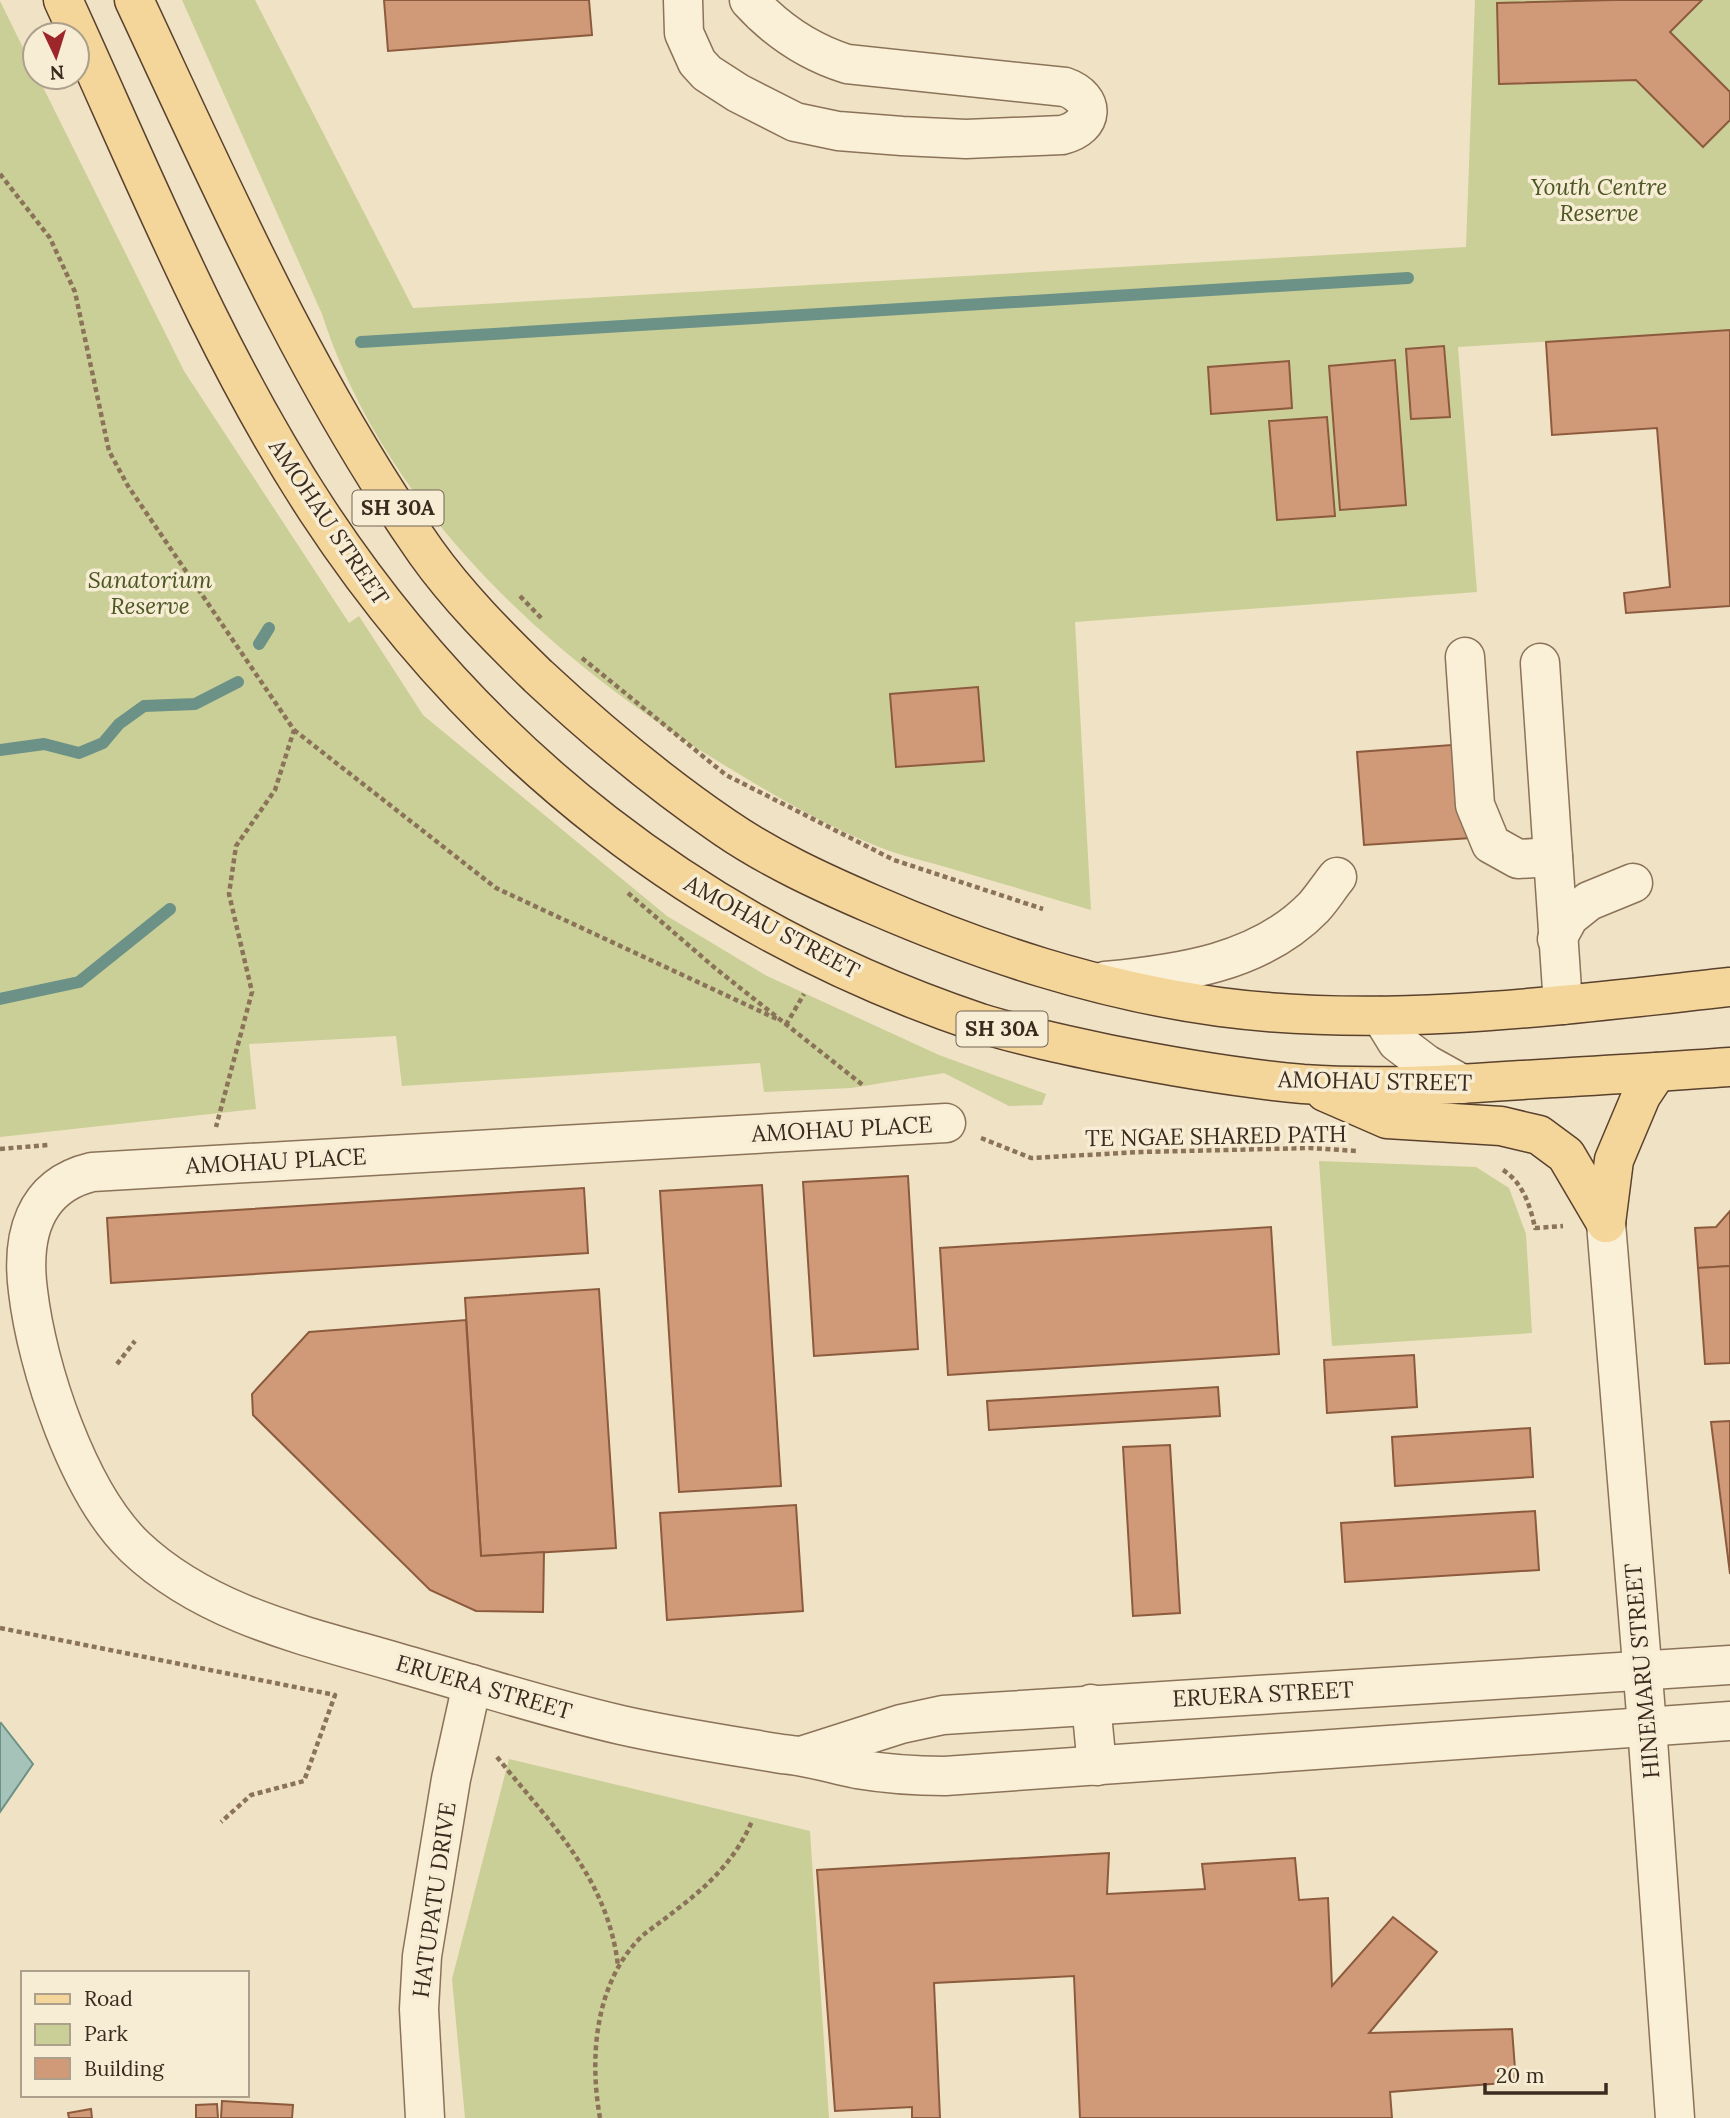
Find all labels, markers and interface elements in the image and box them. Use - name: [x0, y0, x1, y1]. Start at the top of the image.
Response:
- north arrow: [21, 21, 91, 91]
- text: N: [49, 60, 65, 85]
- park label: Youth Centre Reserve: [1531, 172, 1667, 227]
- street label: AMOHAU STREET: [263, 432, 396, 611]
- road number: SH 30A: [352, 490, 444, 526]
- park label: Sanatorium Reserve: [88, 565, 212, 620]
- street label: AMOHAU STREET: [679, 868, 865, 985]
- road number: SH 30A: [956, 1012, 1048, 1046]
- street label: AMOHAU STREET: [1277, 1064, 1473, 1097]
- street label: AMOHAU PLACE: [750, 1109, 933, 1148]
- street label: TE NGAE SHARED PATH: [1085, 1119, 1347, 1152]
- street label: AMOHAU PLACE: [184, 1141, 367, 1180]
- street label: HINEMARU STREET: [1618, 1562, 1665, 1780]
- street label: ERUERA STREET: [393, 1648, 576, 1726]
- street label: ERUERA STREET: [1171, 1674, 1355, 1713]
- street label: HATUPATU DRIVE: [405, 1800, 462, 2000]
- legend: [21, 1971, 248, 2097]
- text: Road: [84, 1985, 133, 2012]
- text: Park: [84, 2020, 128, 2047]
- scale bar: [1485, 2052, 1606, 2096]
- text: Building: [84, 2055, 164, 2082]
- text: 20 m: [1496, 2062, 1545, 2089]

